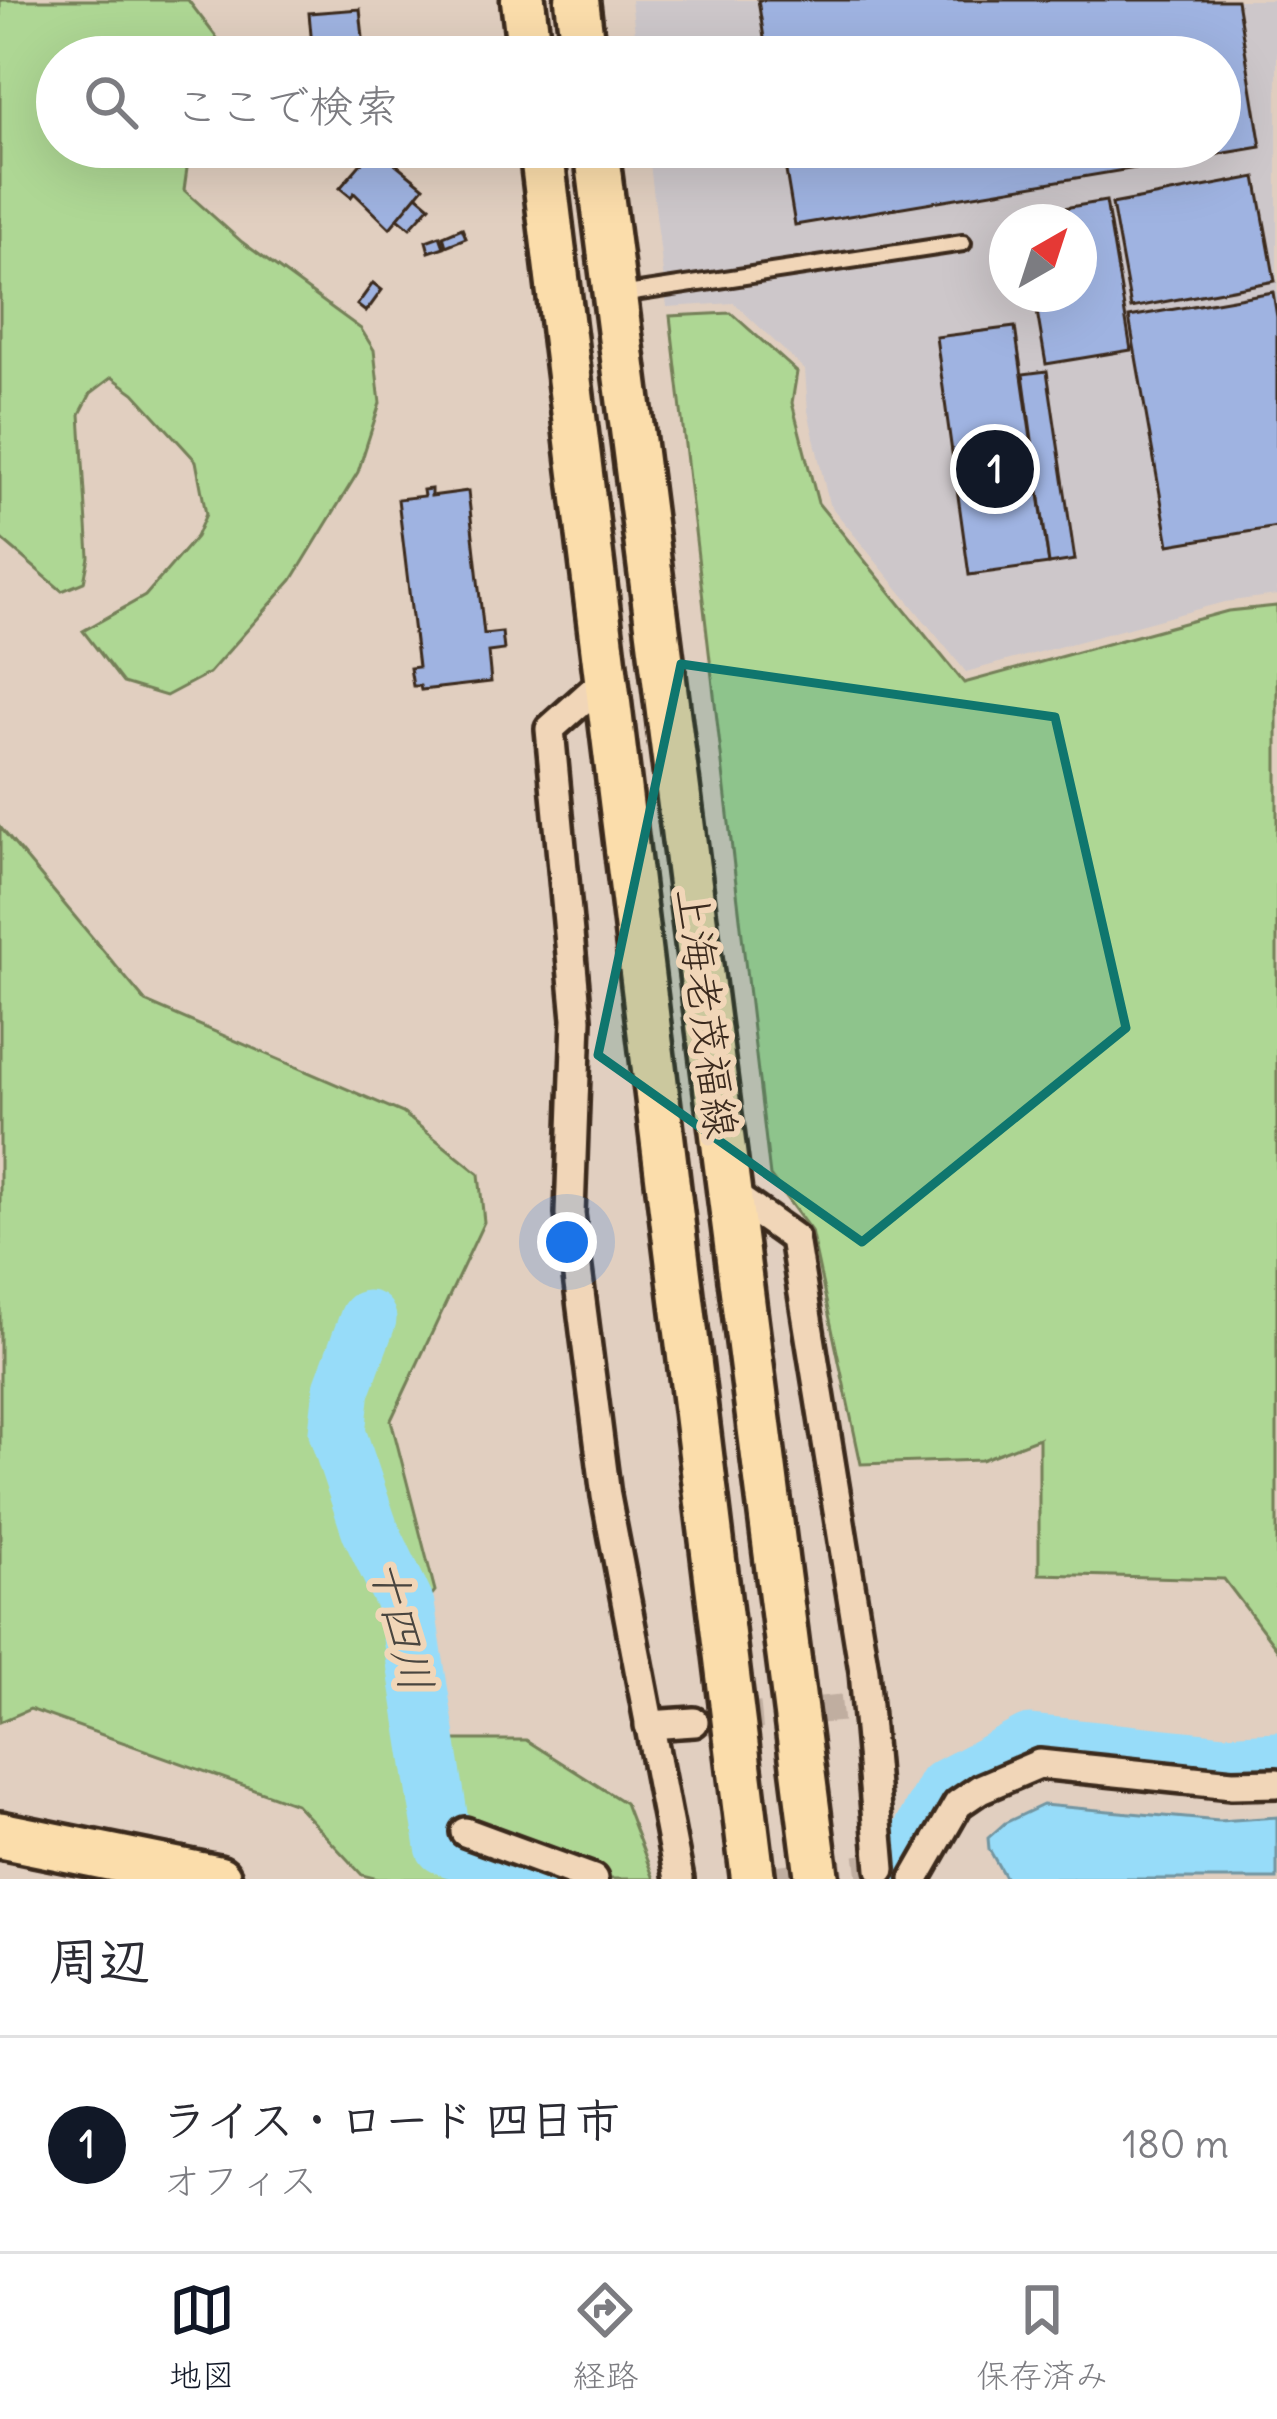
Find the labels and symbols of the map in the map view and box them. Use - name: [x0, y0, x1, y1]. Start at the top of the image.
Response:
- north arrow: [989, 204, 1097, 312]
- pin: 1: [956, 424, 1034, 514]
- street label: 上海老茂福線: [666, 885, 748, 1141]
- your location: [537, 1212, 597, 1272]
- water label: 十四川: [359, 1553, 445, 1697]

